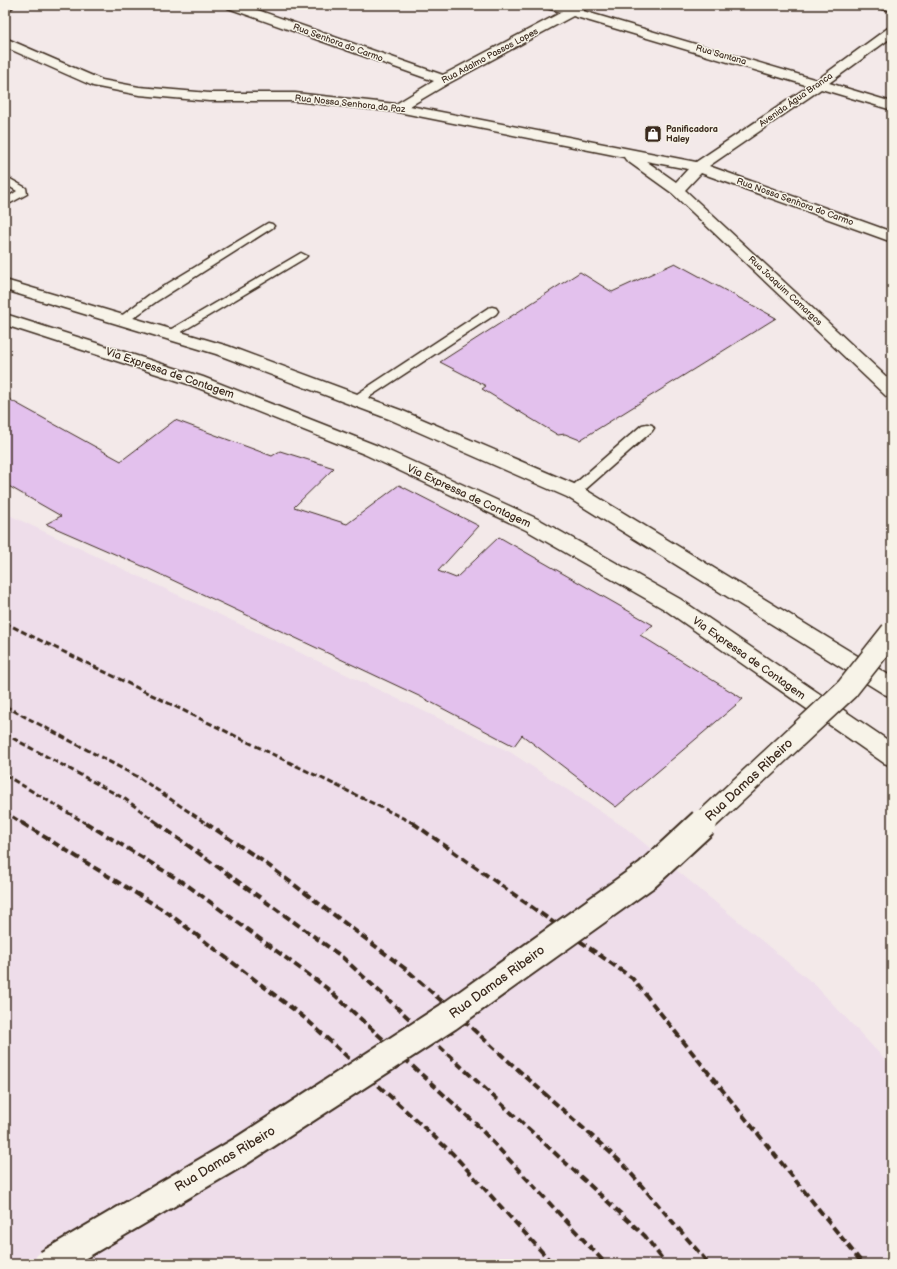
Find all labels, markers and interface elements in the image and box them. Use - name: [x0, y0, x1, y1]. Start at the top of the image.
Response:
- street label: Rua Senhora do Carmo: [291, 22, 385, 64]
- street label: Rua Adalmo Passos Lopes: [440, 26, 541, 86]
- street label: Rua Santana: [694, 43, 748, 67]
- street label: Avenida Água Branca: [757, 70, 835, 129]
- street label: Rua Nossa Senhora da Paz: [294, 93, 406, 115]
- shop icon: Panificadora Haley: [643, 124, 663, 144]
- place label: Panificadora Haley: [666, 124, 718, 145]
- street label: Rua Nossa Senhora do Carmo: [735, 176, 855, 228]
- street label: Rua Joaquim Camargos: [746, 254, 825, 329]
- street label: Via Expressa de Contagem: [104, 345, 236, 401]
- street label: Via Expressa de Contagem: [405, 462, 533, 530]
- street label: Via Expressa de Contagem: [690, 614, 808, 702]
- street label: Rua Damas Ribeiro: [702, 735, 796, 825]
- street label: Rua Damas Ribeiro: [446, 942, 548, 1022]
- street label: Rua Damas Ribeiro: [172, 1123, 278, 1195]

